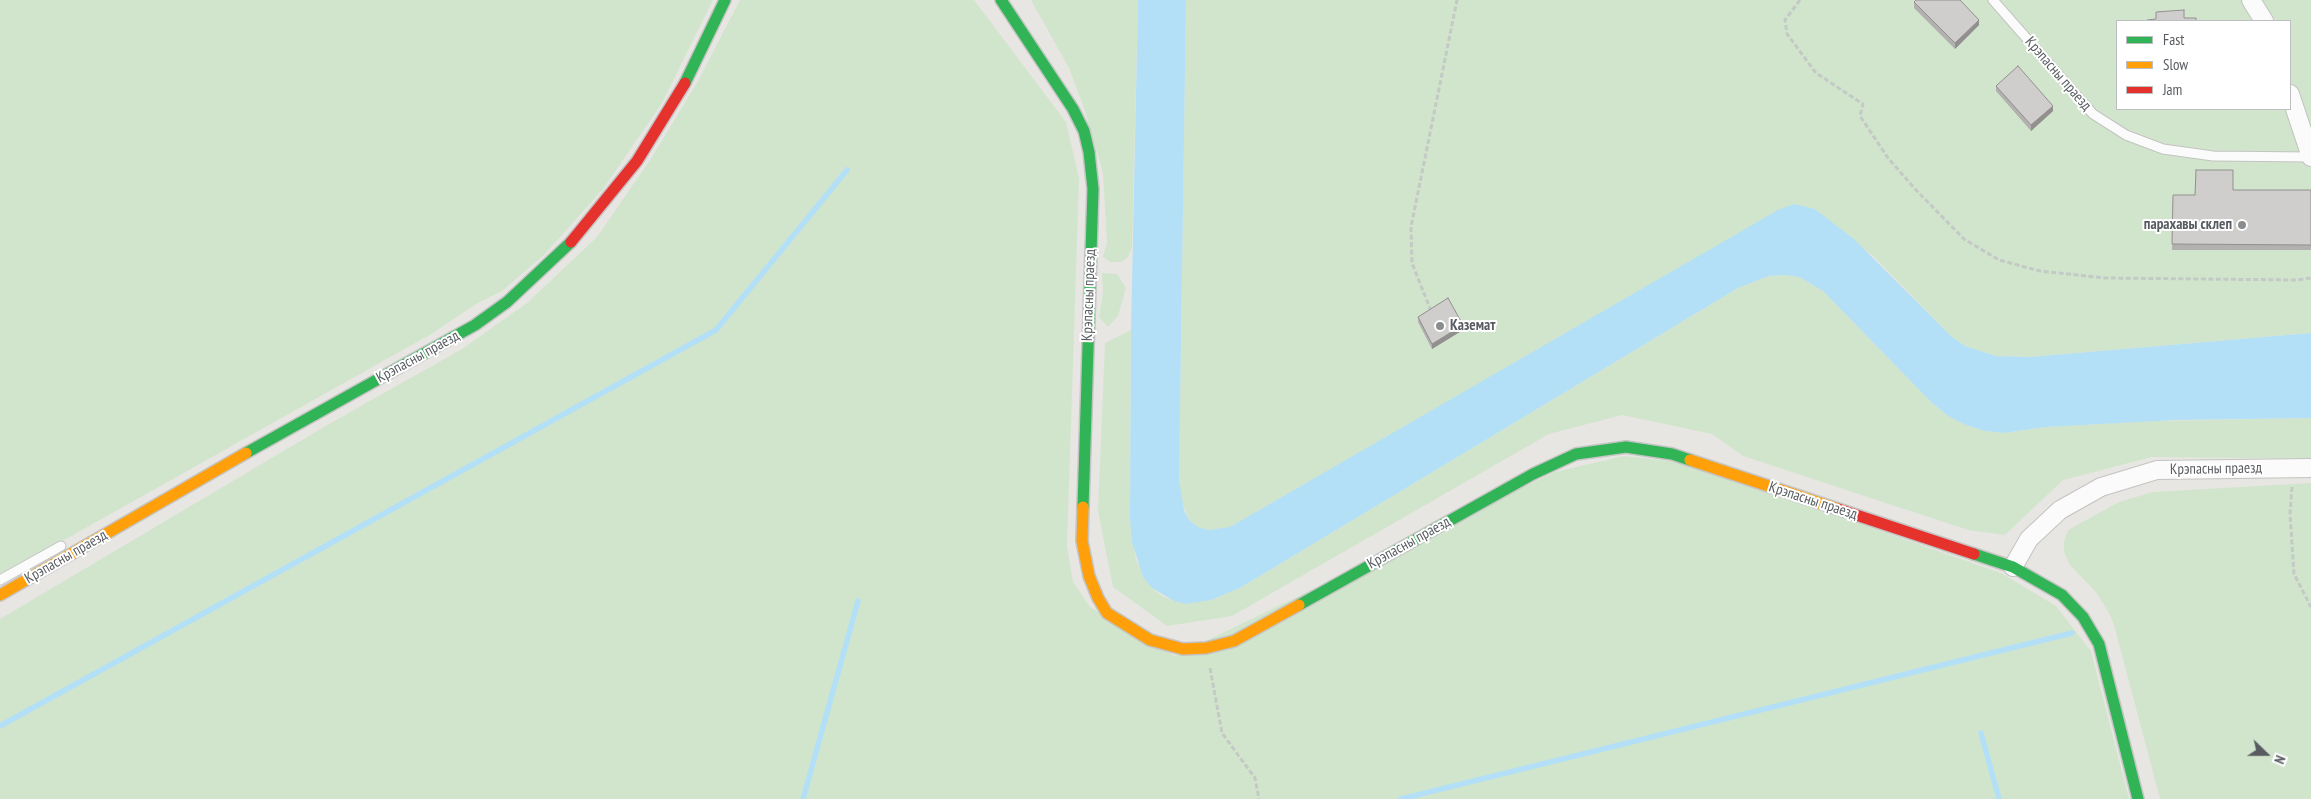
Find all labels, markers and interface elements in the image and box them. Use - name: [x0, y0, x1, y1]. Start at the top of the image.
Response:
- legend: [2116, 20, 2291, 110]
- text: Fast: [2163, 30, 2184, 49]
- street label: Крэпасны праезд: [2021, 33, 2095, 115]
- text: Slow: [2163, 55, 2188, 74]
- text: Jam: [2163, 80, 2182, 99]
- place label: парахавы склеп: [2144, 216, 2232, 234]
- marker: парахавы склеп: [2236, 219, 2248, 231]
- street label: Крэпасны праезд: [1078, 249, 1100, 341]
- place label: Каземат: [1450, 317, 1495, 335]
- marker: Каземат: [1434, 320, 1446, 332]
- street label: Крэпасны праезд: [373, 327, 463, 387]
- street label: Крэпасны праезд: [2170, 459, 2262, 479]
- street label: Крэпасны праезд: [1766, 478, 1860, 524]
- street label: Крэпасны праезд: [1364, 513, 1454, 573]
- street label: Крэпасны праезд: [22, 526, 110, 588]
- north arrow: [2241, 729, 2291, 779]
- text: N: [2270, 753, 2290, 766]

